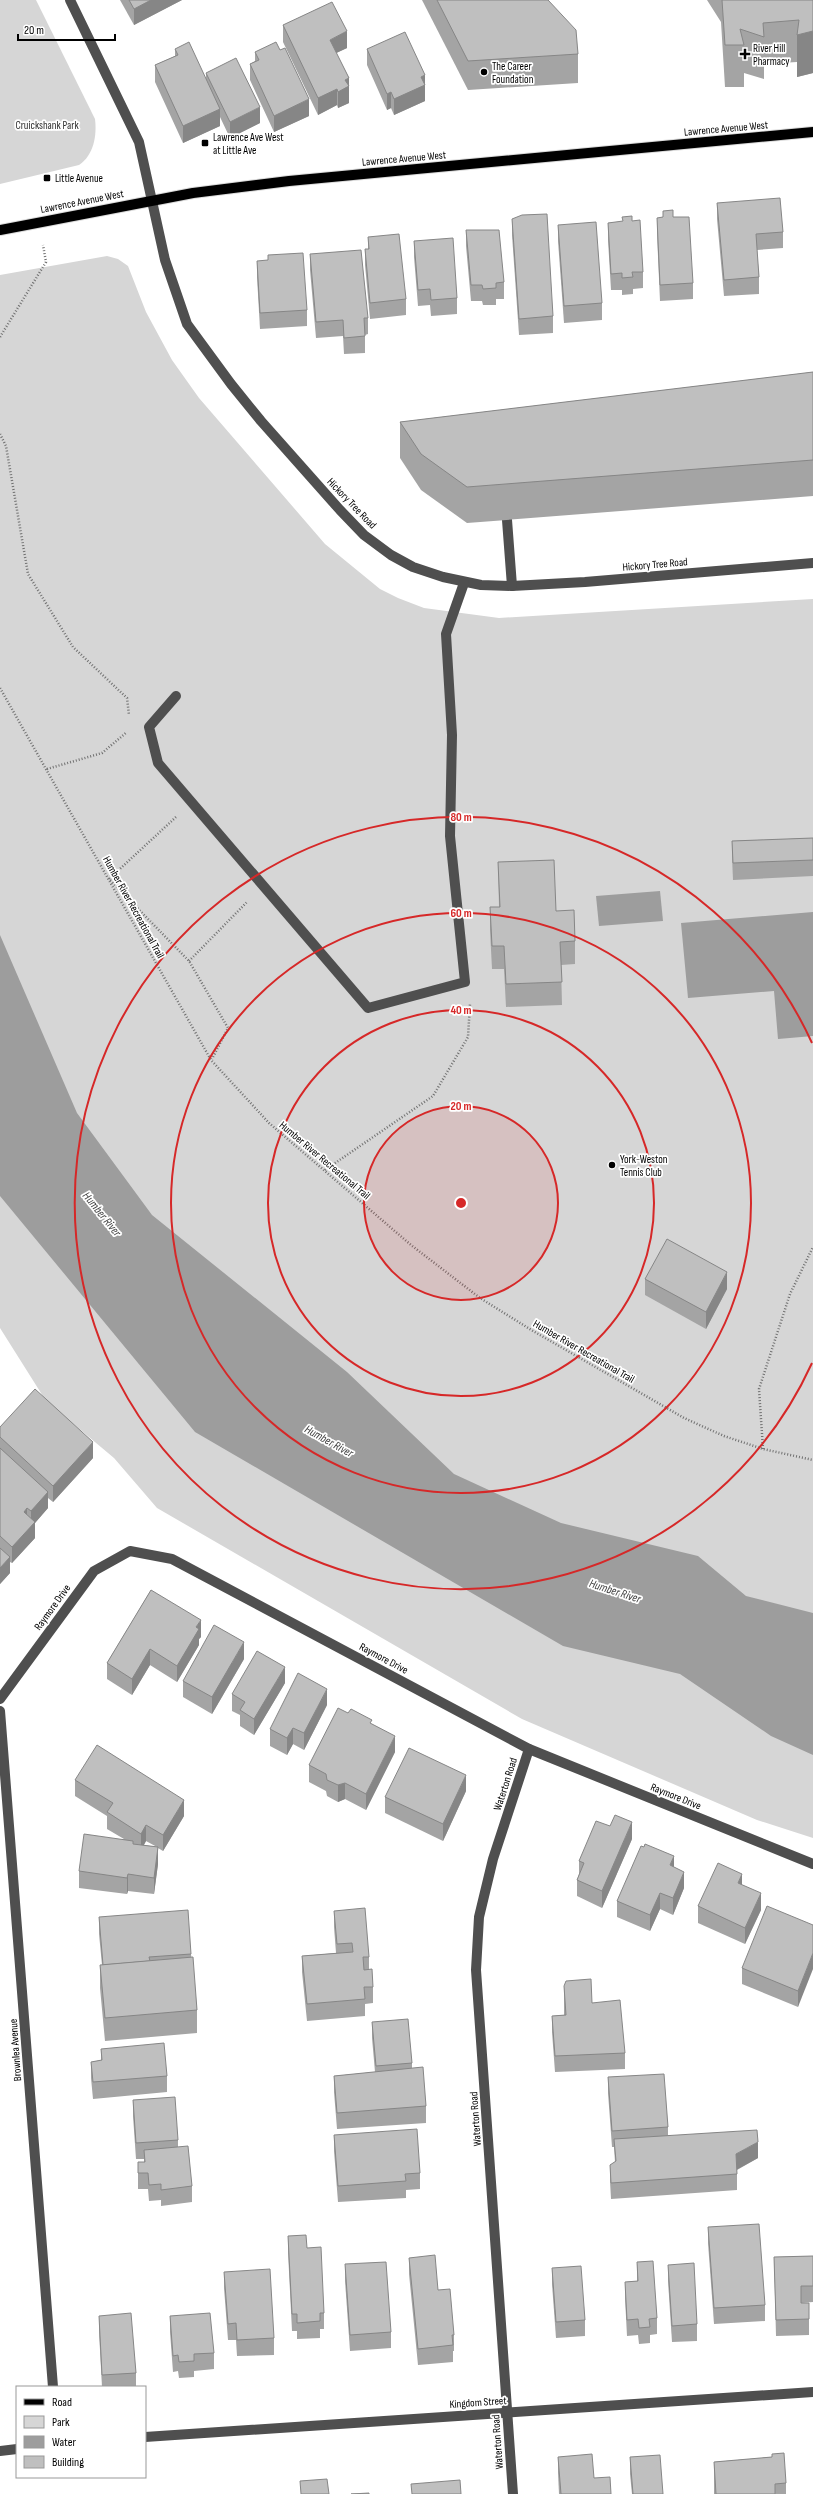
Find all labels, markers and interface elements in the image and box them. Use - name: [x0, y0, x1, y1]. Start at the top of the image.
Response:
- scale bar: [18, 16, 115, 42]
- text: 20 m: [24, 23, 44, 38]
- place label: River Hill Pharmacy: [753, 42, 790, 68]
- marker: River Hill Pharmacy: [740, 49, 750, 59]
- place label: The Career Foundation: [492, 60, 534, 86]
- marker: The Career Foundation: [479, 67, 489, 77]
- street label: Lawrence Avenue West: [683, 118, 769, 139]
- park label: Cruickshank Park: [15, 119, 79, 132]
- place label: Lawrence Ave West at Little Ave: [213, 131, 284, 157]
- marker: Lawrence Ave West at Little Ave: [200, 138, 210, 148]
- street label: Lawrence Avenue West: [361, 148, 447, 169]
- place label: Little Avenue: [55, 172, 103, 185]
- marker: Little Avenue: [42, 173, 52, 183]
- street label: Lawrence Avenue West: [39, 187, 125, 216]
- street label: Hickory Tree Road: [324, 475, 379, 532]
- street label: Hickory Tree Road: [622, 555, 689, 574]
- text: 80 m: [450, 810, 472, 825]
- street label: Humber River Recreational Trail: [100, 854, 167, 961]
- text: 60 m: [450, 906, 472, 921]
- text: 40 m: [450, 1003, 472, 1018]
- text: 20 m: [451, 1099, 471, 1114]
- street label: Humber River Recreational Trail: [277, 1119, 373, 1202]
- place label: York-Weston Tennis Club: [620, 1153, 668, 1179]
- marker: York-Weston Tennis Club: [607, 1160, 617, 1170]
- water label: Humber River: [79, 1189, 125, 1240]
- centre of rings: [454, 1196, 468, 1210]
- street label: Humber River Recreational Trail: [531, 1317, 637, 1386]
- water label: Humber River: [302, 1422, 356, 1461]
- water label: Humber River: [587, 1576, 643, 1607]
- street label: Raymore Drive: [31, 1582, 73, 1633]
- street label: Raymore Drive: [357, 1640, 410, 1677]
- street label: Waterton Road: [491, 1756, 520, 1812]
- street label: Raymore Drive: [649, 1780, 703, 1812]
- street label: Brownlea Avenue: [7, 2018, 24, 2082]
- street label: Waterton Road: [467, 2091, 484, 2147]
- legend: [16, 2386, 146, 2478]
- street label: Kingdom Street: [449, 2394, 508, 2411]
- text: Road: [52, 2395, 72, 2410]
- street label: Waterton Road: [489, 2414, 506, 2470]
- text: Park: [52, 2415, 70, 2430]
- text: Water: [52, 2435, 76, 2450]
- text: Building: [52, 2455, 84, 2470]

